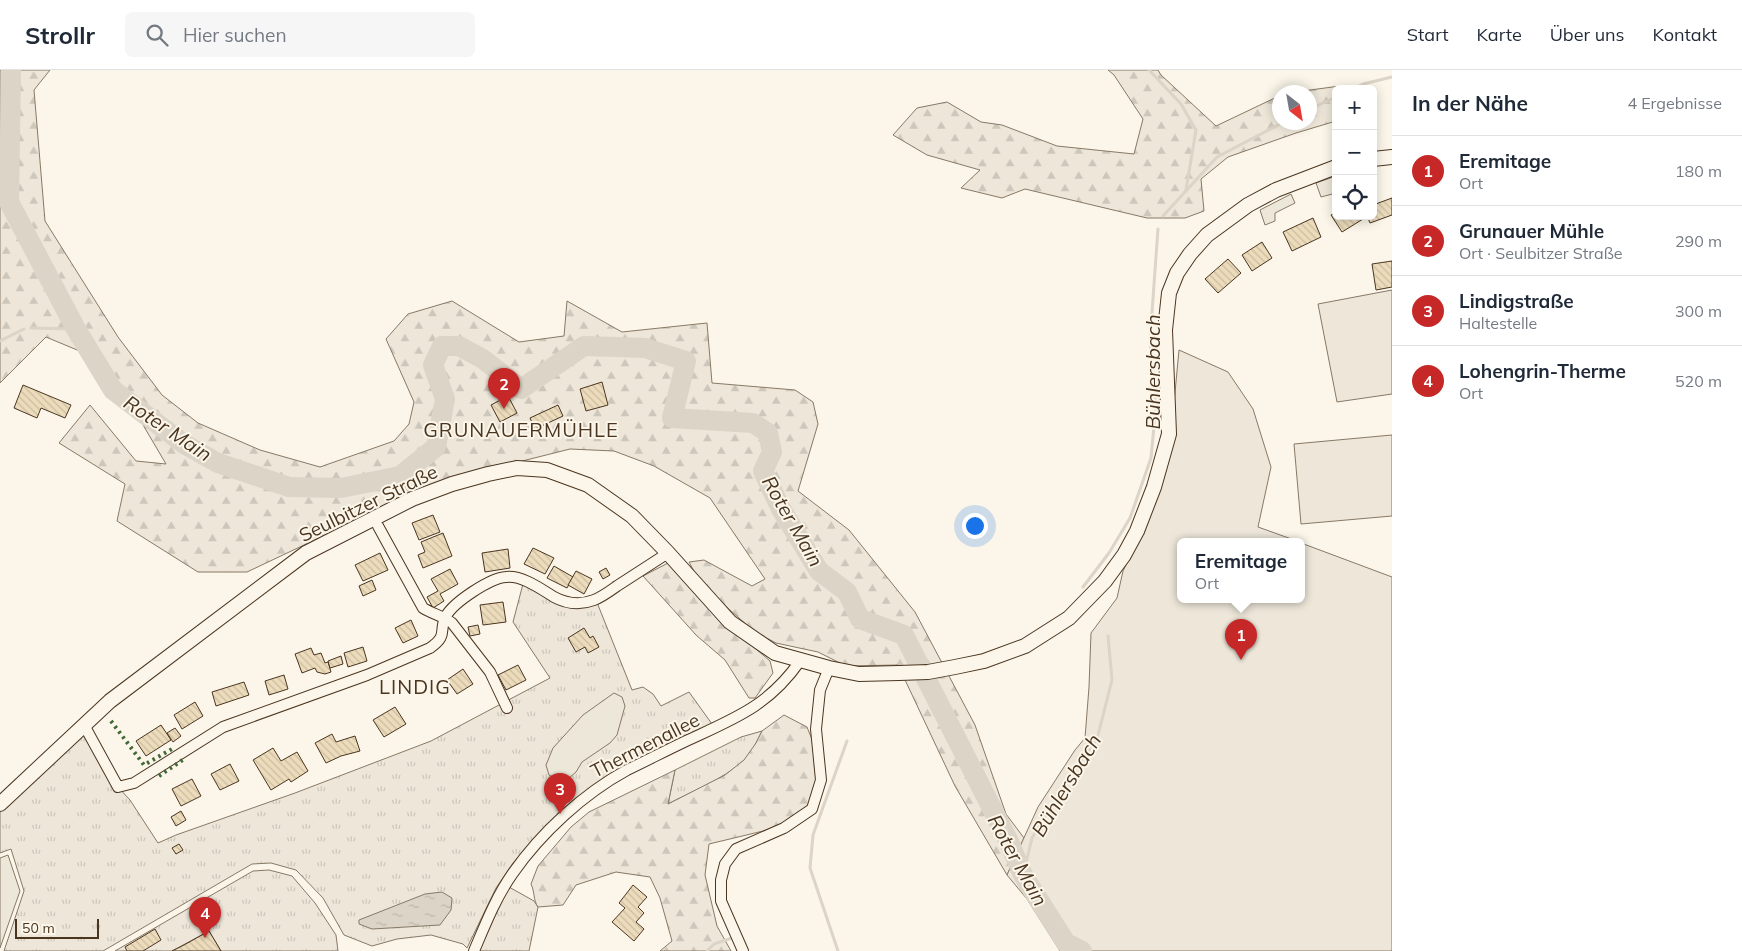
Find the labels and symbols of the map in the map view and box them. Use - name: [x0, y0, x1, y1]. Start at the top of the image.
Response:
- north arrow: [1272, 85, 1317, 130]
- water label: Bühlersbach: [1140, 314, 1165, 430]
- pin: 2: [488, 368, 520, 409]
- water label: Roter Main: [119, 389, 217, 467]
- district label: GRUNAUERMÜHLE: [423, 417, 619, 442]
- street label: Seulbitzer Straße: [295, 459, 441, 547]
- water label: Roter Main: [757, 471, 829, 571]
- your location: [962, 513, 988, 539]
- pin: 1: [1225, 619, 1257, 660]
- district label: LINDIG: [379, 674, 451, 699]
- street label: Thermenallee: [586, 707, 704, 783]
- water label: Bühlersbach: [1026, 729, 1106, 841]
- pin: 3: [544, 773, 576, 814]
- water label: Roter Main: [983, 810, 1053, 910]
- pin: 4: [189, 897, 221, 938]
- scale bar: [15, 916, 99, 939]

